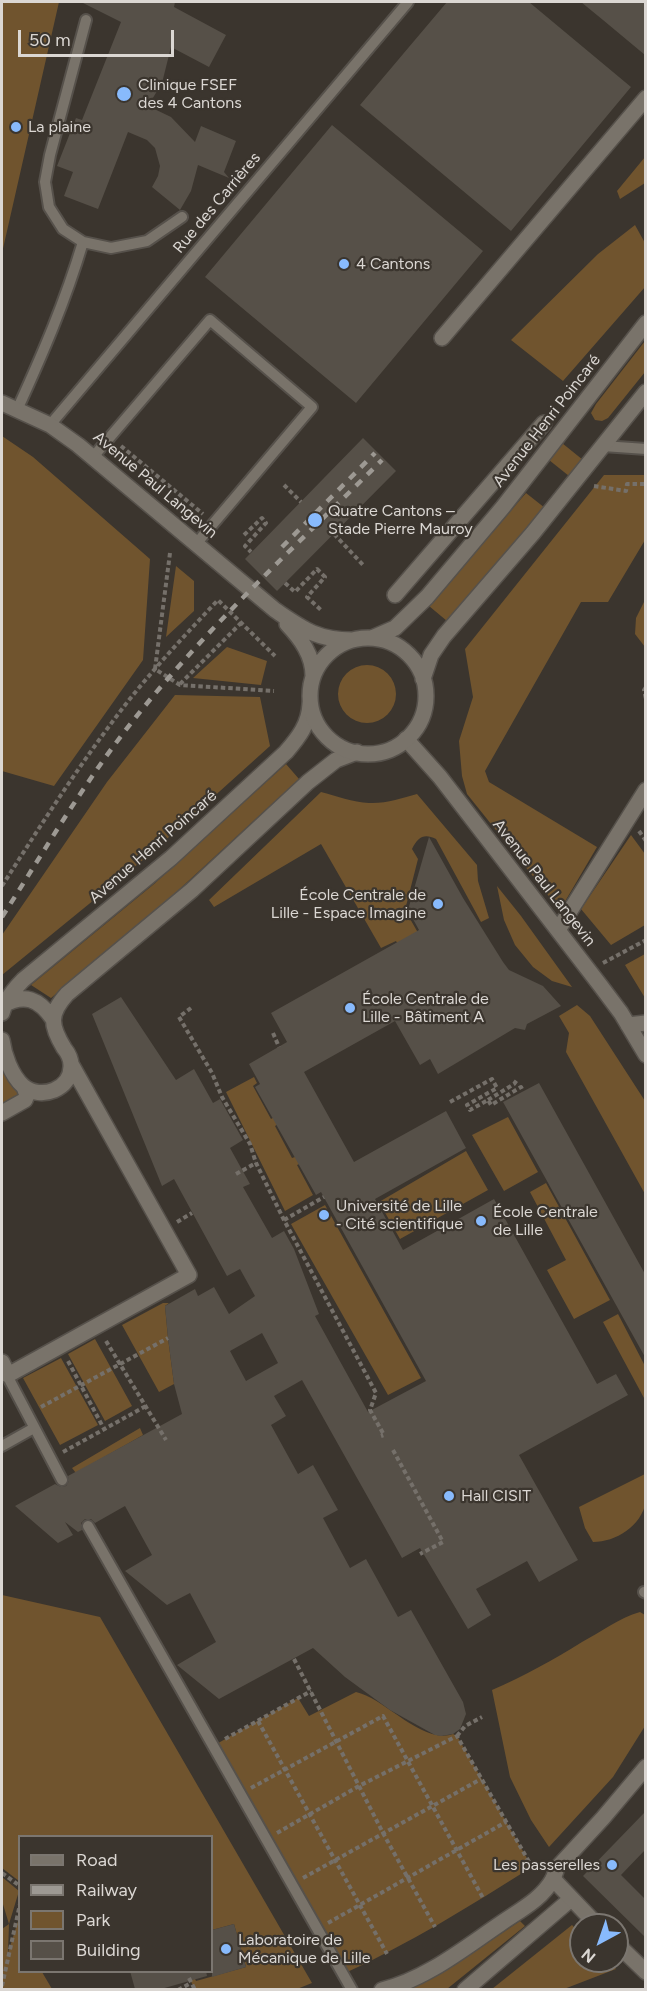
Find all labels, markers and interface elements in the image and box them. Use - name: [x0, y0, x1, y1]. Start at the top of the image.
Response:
- scale bar: [21, 18, 177, 56]
- text: 50 m: [29, 29, 71, 51]
- place label: Clinique FSEF des 4 Cantons: [138, 75, 242, 113]
- marker: Clinique FSEF des 4 Cantons: [115, 85, 133, 103]
- place label: La plaine: [28, 117, 91, 137]
- marker: La plaine: [9, 120, 23, 134]
- street label: Rue des Carrières: [169, 149, 265, 257]
- place label: 4 Cantons: [356, 254, 430, 274]
- marker: 4 Cantons: [337, 257, 351, 271]
- street label: Avenue Henri Poincaré: [489, 351, 605, 491]
- street label: Avenue Paul Langevin: [89, 428, 221, 542]
- place label: Quatre Cantons – Stade Pierre Mauroy: [328, 501, 473, 539]
- marker: Quatre Cantons – Stade Pierre Mauroy: [306, 511, 324, 529]
- street label: Avenue Henri Poincaré: [85, 786, 221, 908]
- street label: Avenue Paul Langevin: [488, 816, 600, 950]
- place label: École Centrale de Lille - Espace Imagine: [271, 885, 426, 923]
- marker: École Centrale de Lille - Espace Imagine: [431, 897, 445, 911]
- place label: École Centrale de Lille - Bâtiment A: [362, 989, 489, 1027]
- marker: École Centrale de Lille - Bâtiment A: [343, 1001, 357, 1015]
- place label: Université de Lille ‐ Cité scientifique: [336, 1196, 463, 1234]
- place label: École Centrale de Lille: [493, 1202, 598, 1240]
- marker: Université de Lille ‐ Cité scientifique: [317, 1208, 331, 1222]
- marker: École Centrale de Lille: [474, 1214, 488, 1228]
- place label: Hall CISIT: [461, 1486, 531, 1506]
- marker: Hall CISIT: [442, 1489, 456, 1503]
- legend: [18, 1835, 213, 1973]
- text: Road: [76, 1849, 117, 1871]
- place label: Les passerelles: [493, 1855, 600, 1875]
- marker: Les passerelles: [605, 1858, 619, 1872]
- text: Railway: [76, 1879, 137, 1901]
- text: Park: [76, 1909, 110, 1931]
- north arrow: [569, 1913, 629, 1973]
- place label: Laboratoire de Mécanique de Lille: [238, 1930, 370, 1968]
- text: Building: [76, 1939, 141, 1961]
- marker: Laboratoire de Mécanique de Lille: [219, 1942, 233, 1956]
- text: N: [578, 1944, 599, 1967]

